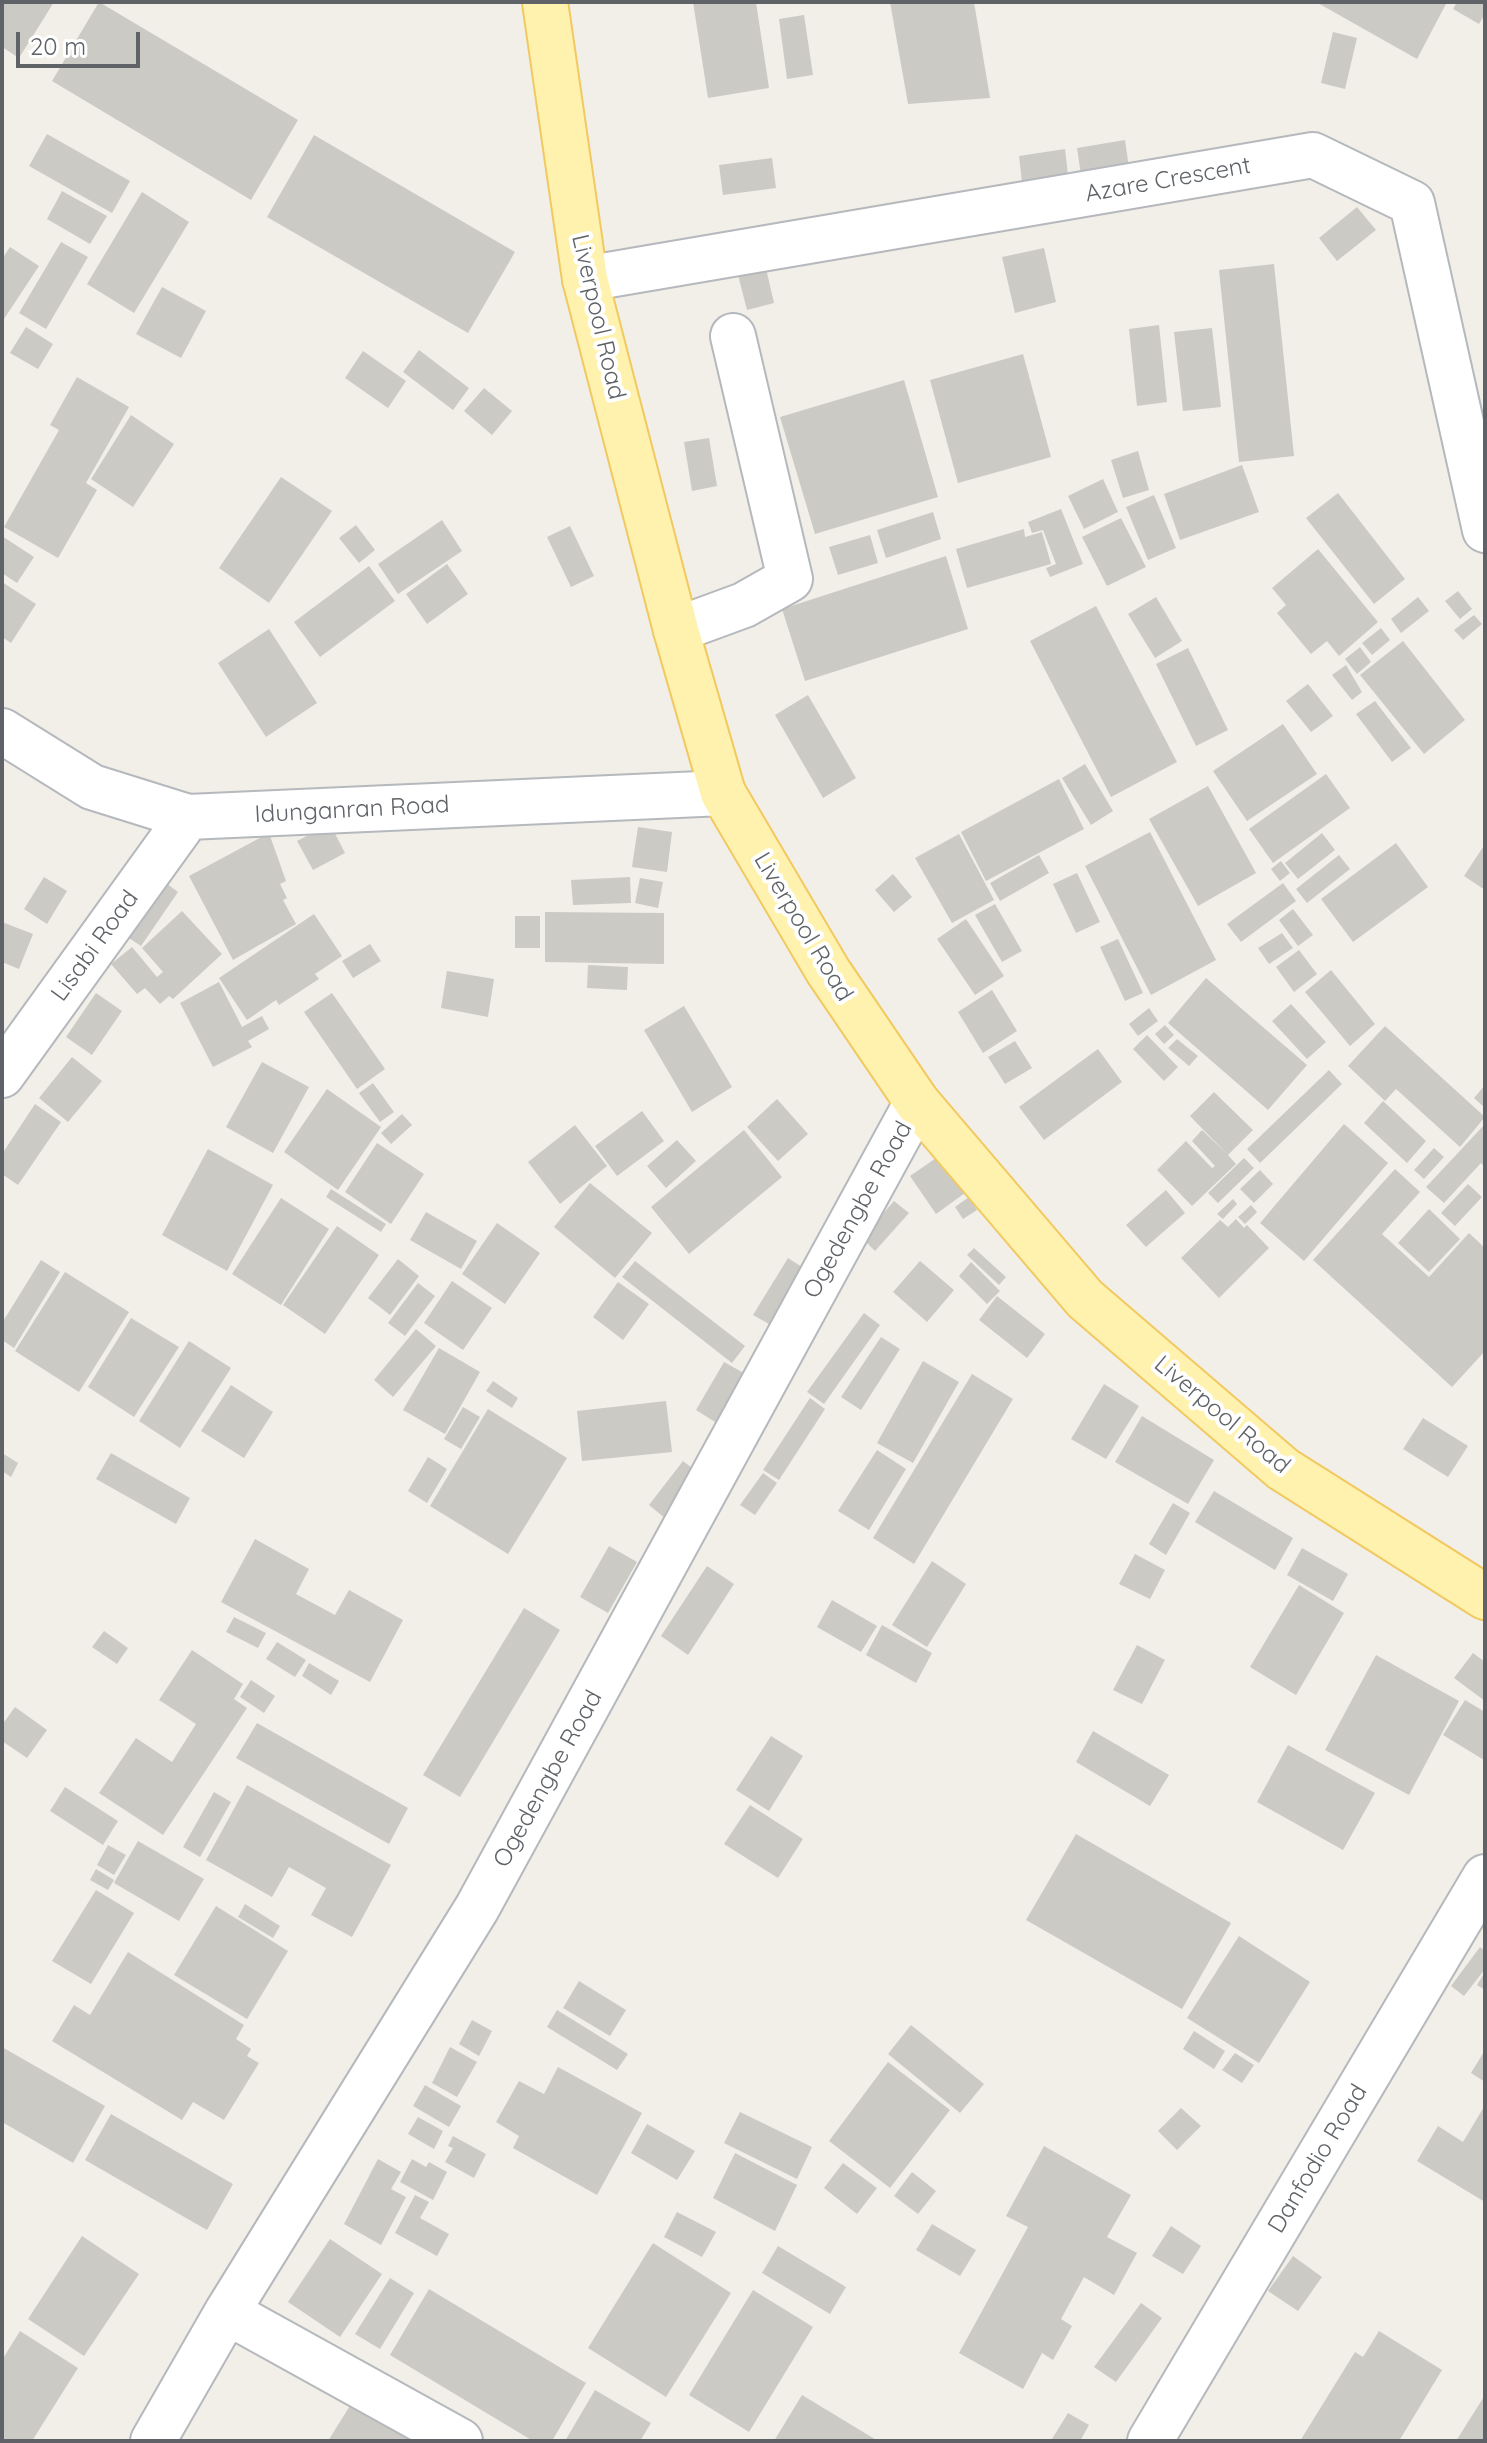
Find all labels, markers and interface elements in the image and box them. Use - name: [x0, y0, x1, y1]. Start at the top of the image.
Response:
- scale bar: [20, 16, 144, 66]
- text: 20 m: [30, 31, 86, 61]
- street label: Azare Crescent: [1083, 151, 1253, 209]
- street label: Liverpool Road: [565, 232, 631, 402]
- street label: Idunganran Road: [254, 791, 450, 829]
- street label: Liverpool Road: [747, 847, 859, 1007]
- street label: Lisabi Road: [45, 885, 145, 1007]
- street label: Ogedengbe Road: [798, 1117, 918, 1303]
- street label: Liverpool Road: [1148, 1350, 1296, 1480]
- street label: Ogedengbe Road: [488, 1686, 608, 1872]
- street label: Danfodio Road: [1262, 2080, 1374, 2238]

